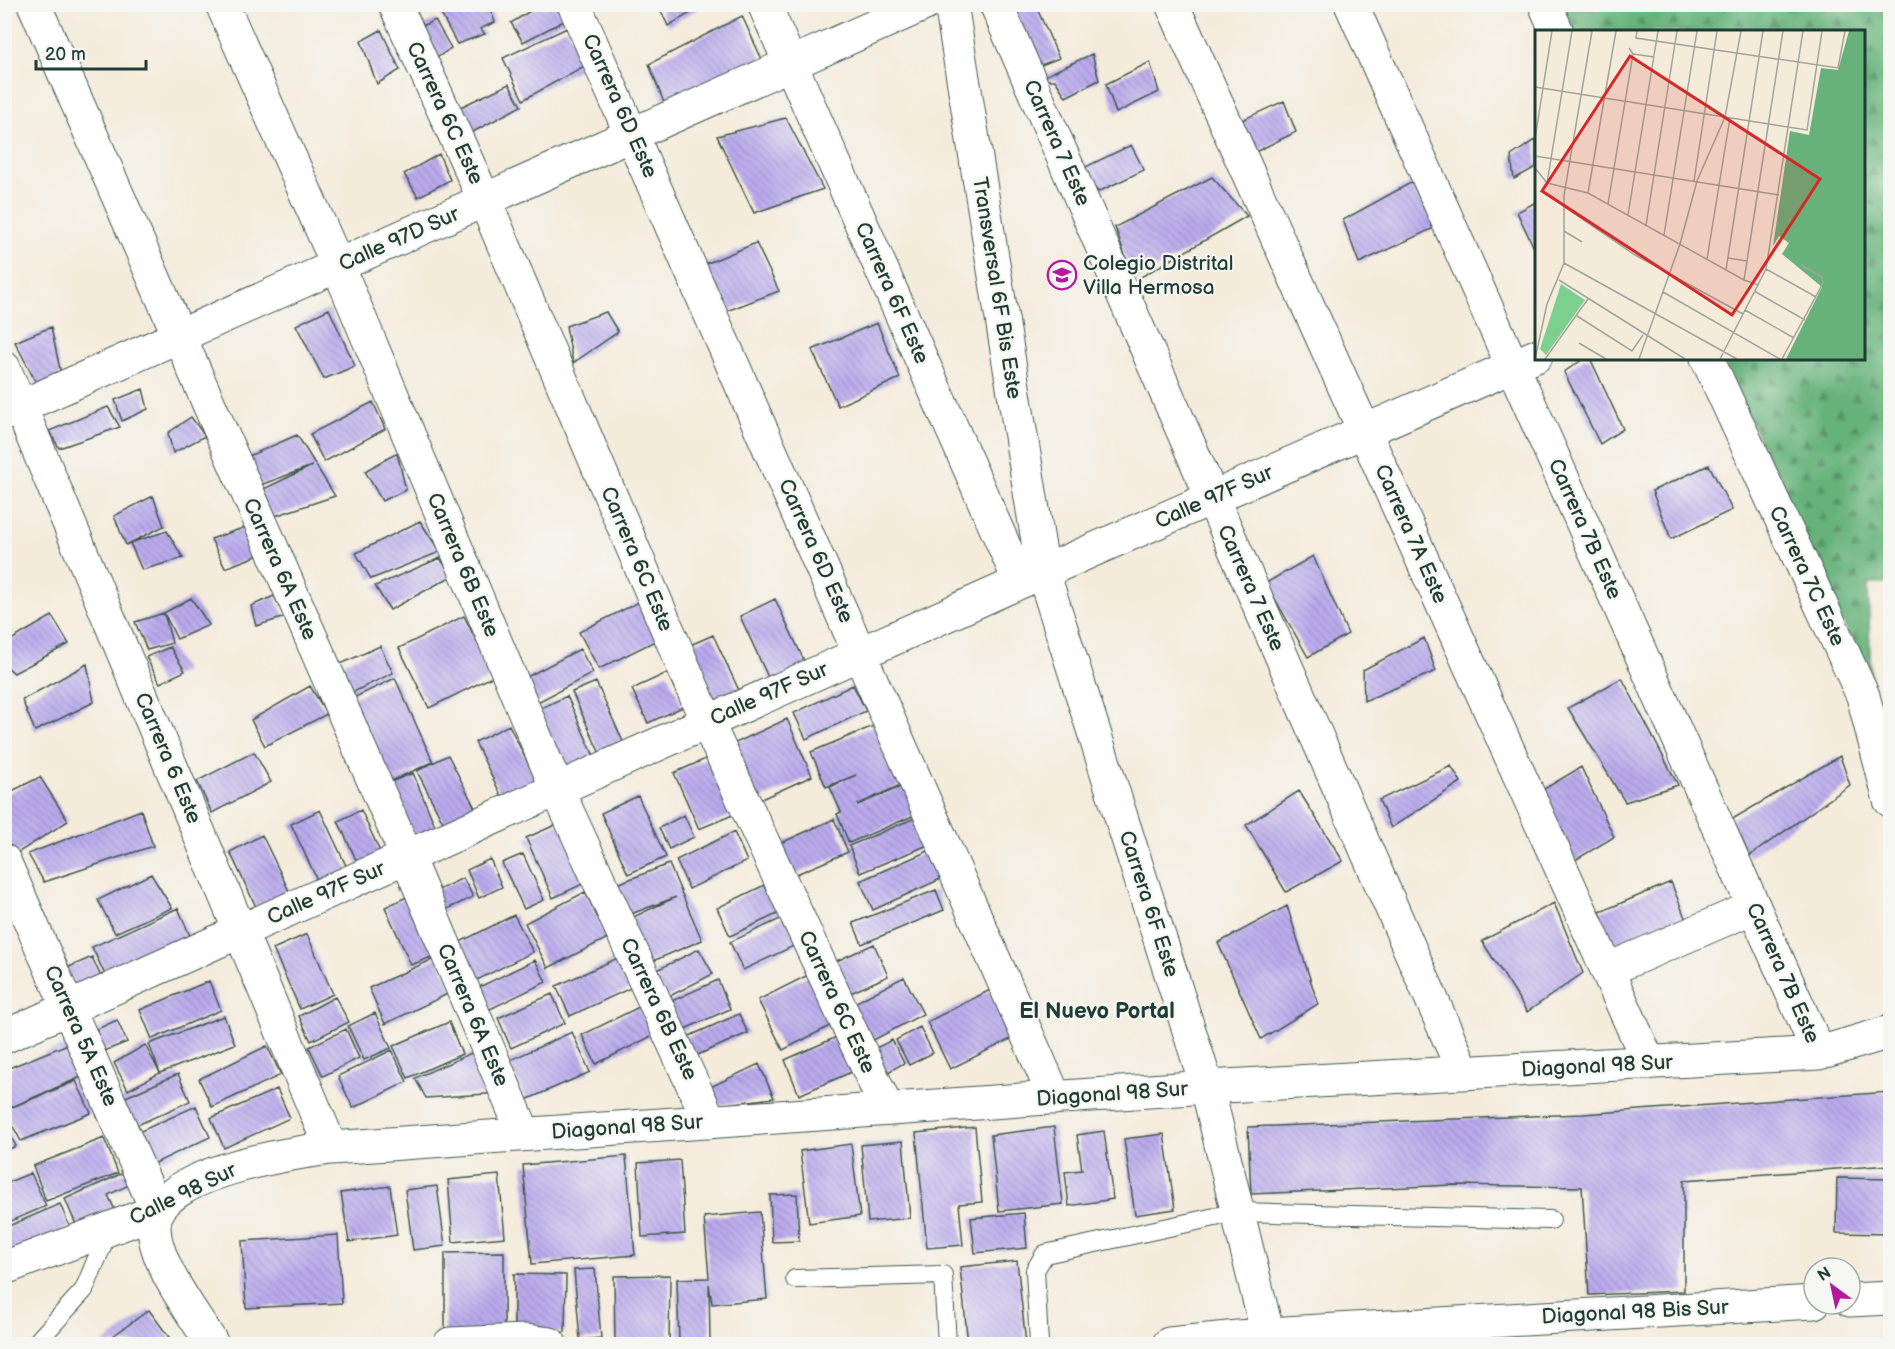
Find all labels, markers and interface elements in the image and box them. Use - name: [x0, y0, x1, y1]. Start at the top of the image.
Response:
- street label: Carrera 6D Este: [577, 30, 663, 182]
- inset map: [1535, 30, 1865, 360]
- scale bar: [36, 33, 146, 71]
- street label: Carrera 6C Este: [401, 38, 489, 188]
- text: 20 m: [45, 44, 86, 65]
- street label: Carrera 7 Este: [1018, 76, 1096, 210]
- street label: Transversal 6F Bis Este: [967, 175, 1027, 401]
- street label: Calle 97D Sur: [335, 201, 463, 277]
- street label: Carrera 6F Este: [850, 218, 934, 368]
- place label: Colegio Distrital Villa Hermosa: [1083, 251, 1233, 300]
- school or university icon: Colegio Distrital Villa Hermosa: [1046, 259, 1078, 291]
- street label: Carrera 7B Este: [1543, 455, 1627, 603]
- street label: Calle 97F Sur: [1151, 460, 1277, 534]
- street label: Carrera 7A Este: [1369, 461, 1453, 607]
- street label: Carrera 6D Este: [773, 475, 859, 627]
- street label: Carrera 6C Este: [595, 483, 679, 635]
- street label: Carrera 6B Este: [421, 489, 505, 641]
- street label: Carrera 6A Este: [238, 494, 322, 644]
- street label: Carrera 7C Este: [1764, 502, 1850, 650]
- street label: Carrera 7 Este: [1212, 521, 1290, 655]
- street label: Calle 97F Sur: [706, 657, 832, 731]
- street label: Carrera 6 Este: [129, 689, 207, 827]
- street label: Carrera 6F Este: [1114, 828, 1184, 980]
- street label: Calle 97F Sur: [263, 856, 389, 930]
- street label: Carrera 7B Este: [1741, 899, 1825, 1047]
- street label: Carrera 6C Este: [793, 927, 881, 1077]
- street label: Carrera 6B Este: [615, 934, 703, 1084]
- street label: Carrera 6A Este: [432, 940, 514, 1090]
- street label: Carrera 5A Este: [39, 962, 123, 1110]
- district label: El Nuevo Portal: [1019, 998, 1175, 1025]
- street label: Diagonal 98 Sur: [1520, 1050, 1674, 1082]
- street label: Diagonal 98 Sur: [1035, 1076, 1189, 1112]
- street label: Diagonal 98 Sur: [550, 1109, 704, 1145]
- street label: Calle 98 Sur: [125, 1157, 241, 1231]
- north arrow: [1802, 1256, 1862, 1316]
- text: N: [1814, 1263, 1835, 1286]
- street label: Diagonal 98 Bis Sur: [1541, 1295, 1730, 1329]

